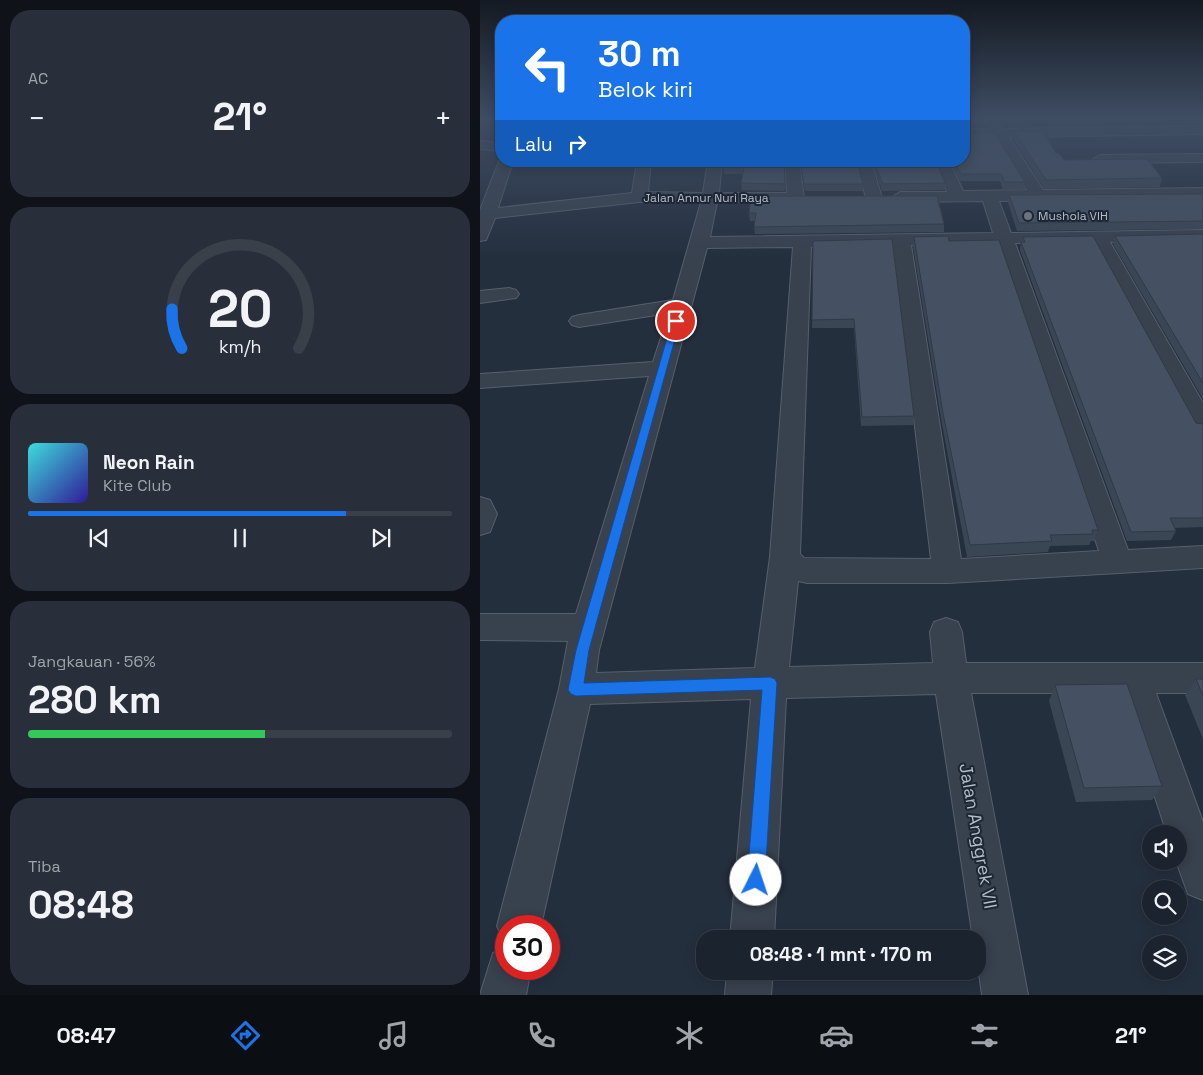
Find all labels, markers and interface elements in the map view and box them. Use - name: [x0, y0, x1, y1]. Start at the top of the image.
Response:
- text: 30 m: [598, 32, 681, 76]
- icon: left: [515, 35, 580, 100]
- text: AC: [28, 68, 48, 89]
- text: Belok kiri: [598, 75, 693, 103]
- text: 21°: [213, 93, 267, 141]
- text: −: [28, 100, 45, 136]
- text: +: [435, 100, 452, 136]
- icon: right: [563, 130, 591, 158]
- text: Lalu: [515, 132, 553, 157]
- street label: Jalan Annur Nuri Raya: [643, 190, 769, 206]
- place label: Mushola VIH: [1038, 208, 1108, 224]
- marker: Mushola VIH: [1022, 210, 1034, 222]
- text: 20: [208, 276, 272, 342]
- pin: [655, 300, 697, 342]
- icon: arrive: [662, 307, 690, 335]
- text: km/h: [219, 335, 261, 358]
- text: Neon Rain: [103, 450, 195, 475]
- text: Kite Club: [103, 475, 172, 496]
- icon: previous: [85, 524, 113, 552]
- icon: pause: [226, 524, 254, 552]
- icon: next: [367, 524, 395, 552]
- text: Jangkauan · 56%: [28, 651, 156, 672]
- text: 280 km: [28, 676, 162, 724]
- street label: Jalan Anggrek VII: [954, 761, 1003, 910]
- map controls: [1142, 825, 1187, 980]
- button: sound: [1142, 825, 1187, 870]
- position arrow: [729, 853, 781, 905]
- text: Tiba: [28, 856, 61, 877]
- button: search: [1142, 880, 1187, 925]
- text: 08:48: [28, 881, 134, 929]
- speed limit sign: 30: [495, 915, 560, 980]
- button: layers: [1142, 935, 1187, 980]
- text: 08:48 · 1 mnt · 170 m: [750, 942, 932, 967]
- icon: directions: [228, 1018, 263, 1053]
- icon: music: [376, 1018, 411, 1053]
- icon: phone: [524, 1018, 559, 1053]
- icon: climate: [672, 1018, 707, 1053]
- icon: car: [819, 1018, 854, 1053]
- icon: filters: [967, 1018, 1002, 1053]
- text: 08:47: [56, 1021, 116, 1049]
- text: 21°: [1115, 1021, 1147, 1049]

